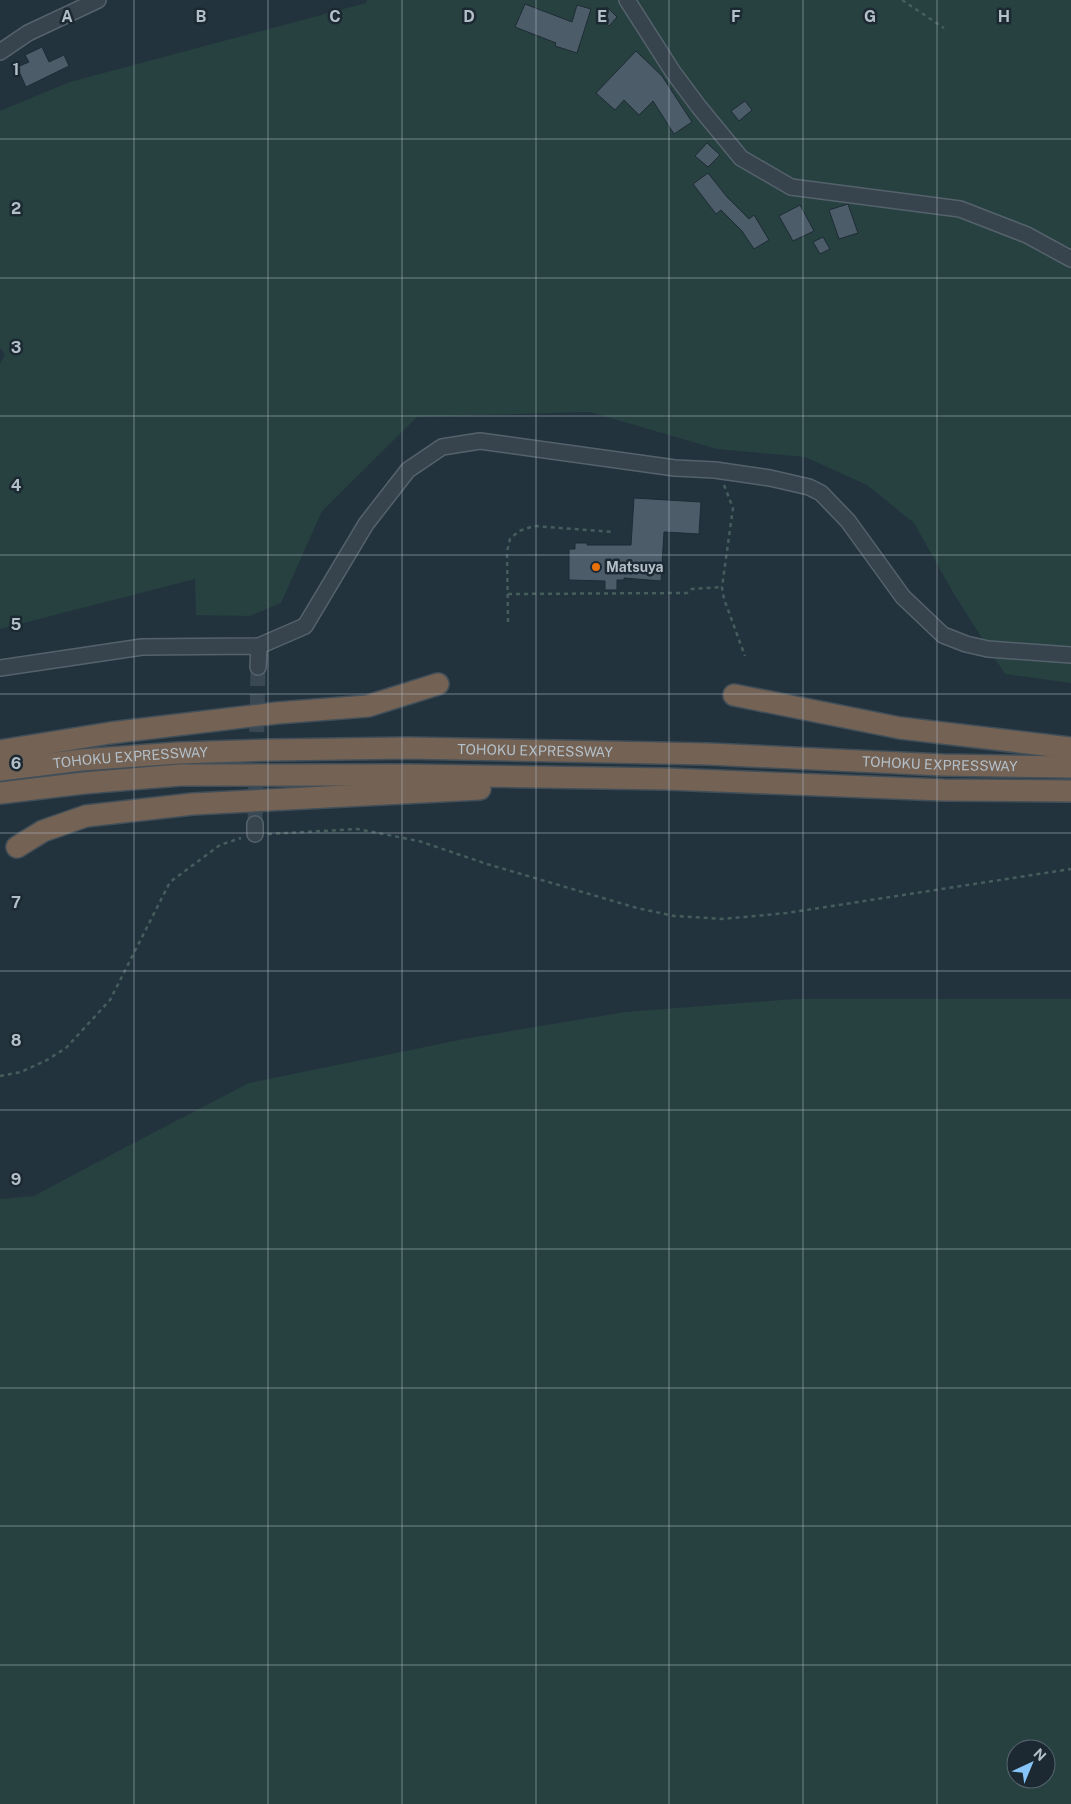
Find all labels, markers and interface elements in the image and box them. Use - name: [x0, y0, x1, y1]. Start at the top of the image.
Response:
- text: A: [61, 7, 73, 26]
- text: B: [196, 7, 207, 26]
- text: C: [329, 7, 341, 26]
- text: D: [463, 7, 475, 26]
- text: E: [597, 7, 607, 26]
- text: F: [731, 7, 741, 26]
- text: G: [864, 7, 876, 26]
- text: H: [998, 7, 1010, 26]
- text: 1: [13, 60, 19, 79]
- text: 2: [11, 199, 21, 218]
- text: 3: [11, 338, 21, 357]
- text: 4: [11, 476, 22, 495]
- place label: Matsuya: [606, 559, 664, 575]
- marker: Matsuya: [590, 561, 602, 573]
- text: 5: [11, 615, 22, 634]
- street label: TOHOKU EXPRESSWAY: [457, 741, 613, 760]
- street label: TOHOKU EXPRESSWAY: [52, 744, 209, 771]
- street label: TOHOKU EXPRESSWAY: [862, 753, 1018, 774]
- text: 6: [11, 754, 21, 773]
- text: 7: [11, 893, 21, 912]
- text: 8: [11, 1031, 22, 1050]
- text: 9: [11, 1170, 21, 1189]
- north arrow: [1006, 1739, 1056, 1789]
- text: N: [1031, 1745, 1050, 1764]

